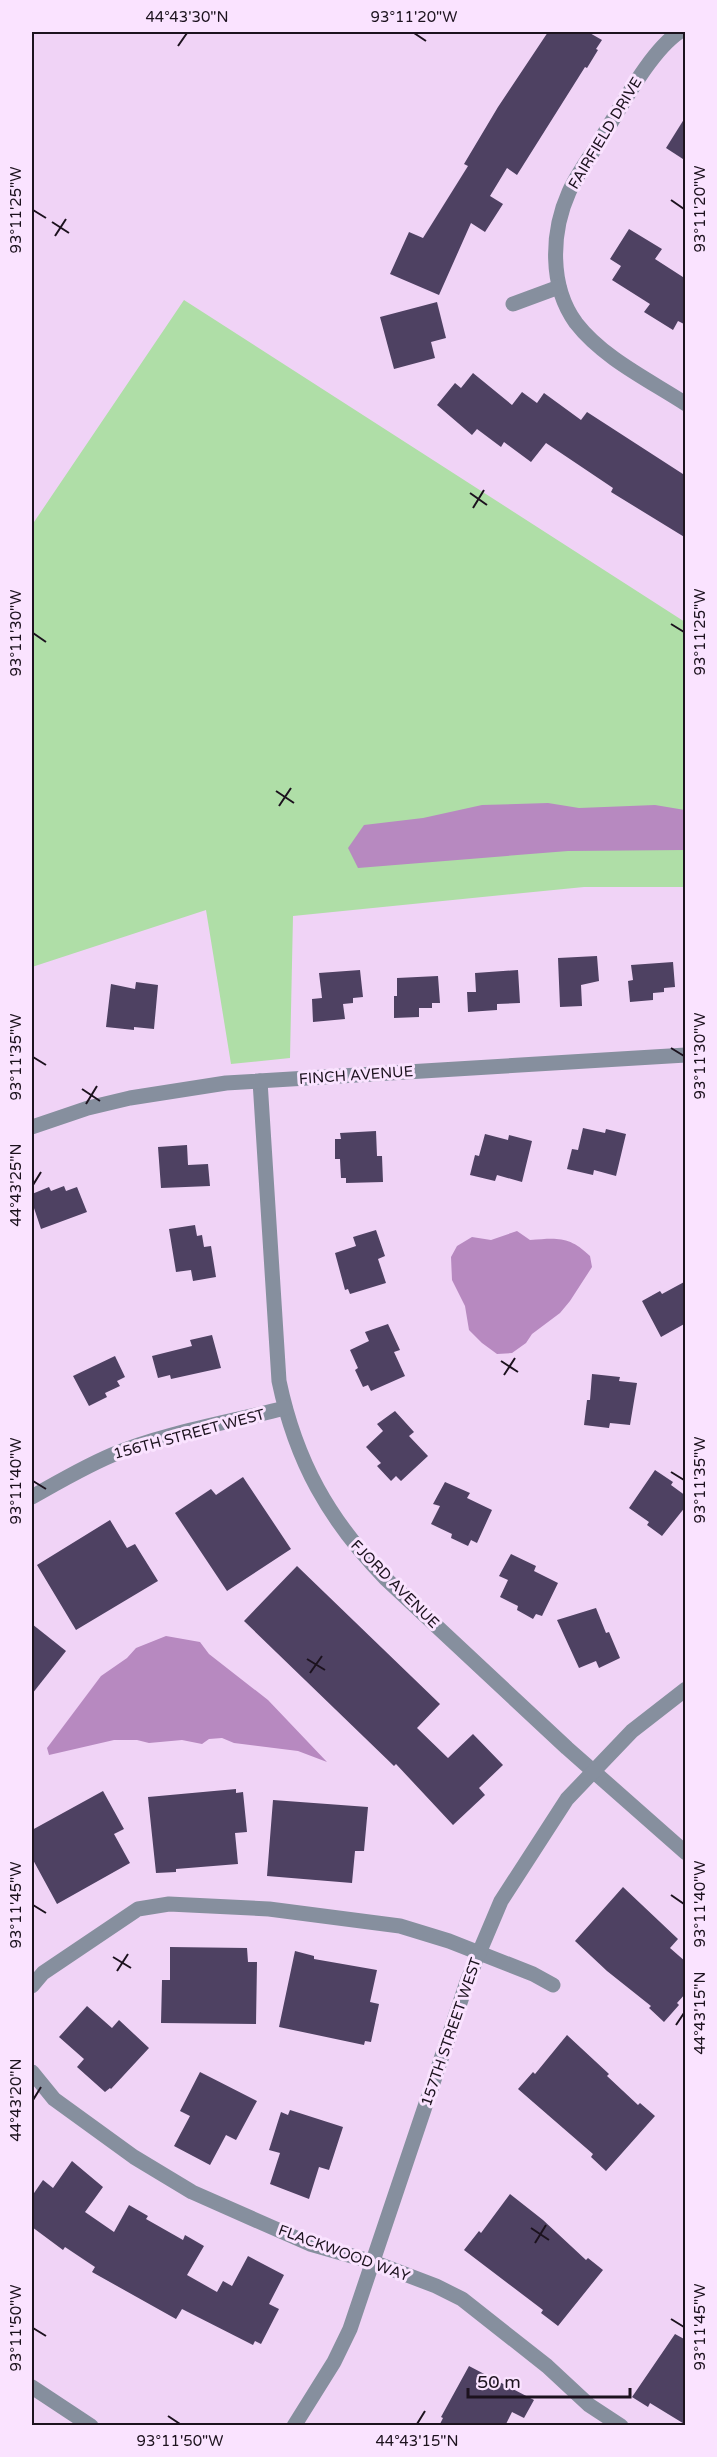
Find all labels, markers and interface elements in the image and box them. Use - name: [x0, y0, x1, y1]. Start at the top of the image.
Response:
- text: 44°43'30"N: [145, 8, 229, 26]
- text: 93°11'20"W: [371, 8, 457, 26]
- street label: FAIRFIELD DRIVE: [564, 74, 646, 192]
- text: 93°11'20"W: [691, 166, 709, 252]
- text: 93°11'25"W: [7, 167, 25, 253]
- text: 93°11'25"W: [691, 589, 709, 675]
- text: 93°11'30"W: [7, 590, 25, 676]
- text: 93°11'30"W: [691, 1013, 709, 1099]
- text: 93°11'35"W: [7, 1014, 25, 1100]
- street label: FINCH AVENUE: [298, 1062, 414, 1088]
- text: 44°43'25"N: [7, 1143, 25, 1227]
- street label: 156TH STREET WEST: [111, 1405, 267, 1463]
- text: 93°11'35"W: [691, 1437, 709, 1523]
- text: 93°11'40"W: [7, 1438, 25, 1524]
- street label: FJORD AVENUE: [347, 1536, 443, 1632]
- text: 93°11'40"W: [691, 1861, 709, 1947]
- text: 93°11'45"W: [7, 1862, 25, 1948]
- street label: 157TH STREET WEST: [417, 1955, 485, 2109]
- text: 44°43'15"N: [691, 1971, 709, 2055]
- text: 44°43'20"N: [7, 2058, 25, 2142]
- street label: FLACKWOOD WAY: [276, 2221, 413, 2285]
- text: 93°11'45"W: [691, 2284, 709, 2370]
- text: 93°11'50"W: [7, 2285, 25, 2371]
- scale bar: [468, 2361, 630, 2399]
- text: 50 m: [477, 2371, 521, 2393]
- text: 93°11'50"W: [137, 2432, 223, 2450]
- text: 44°43'15"N: [375, 2432, 459, 2450]

